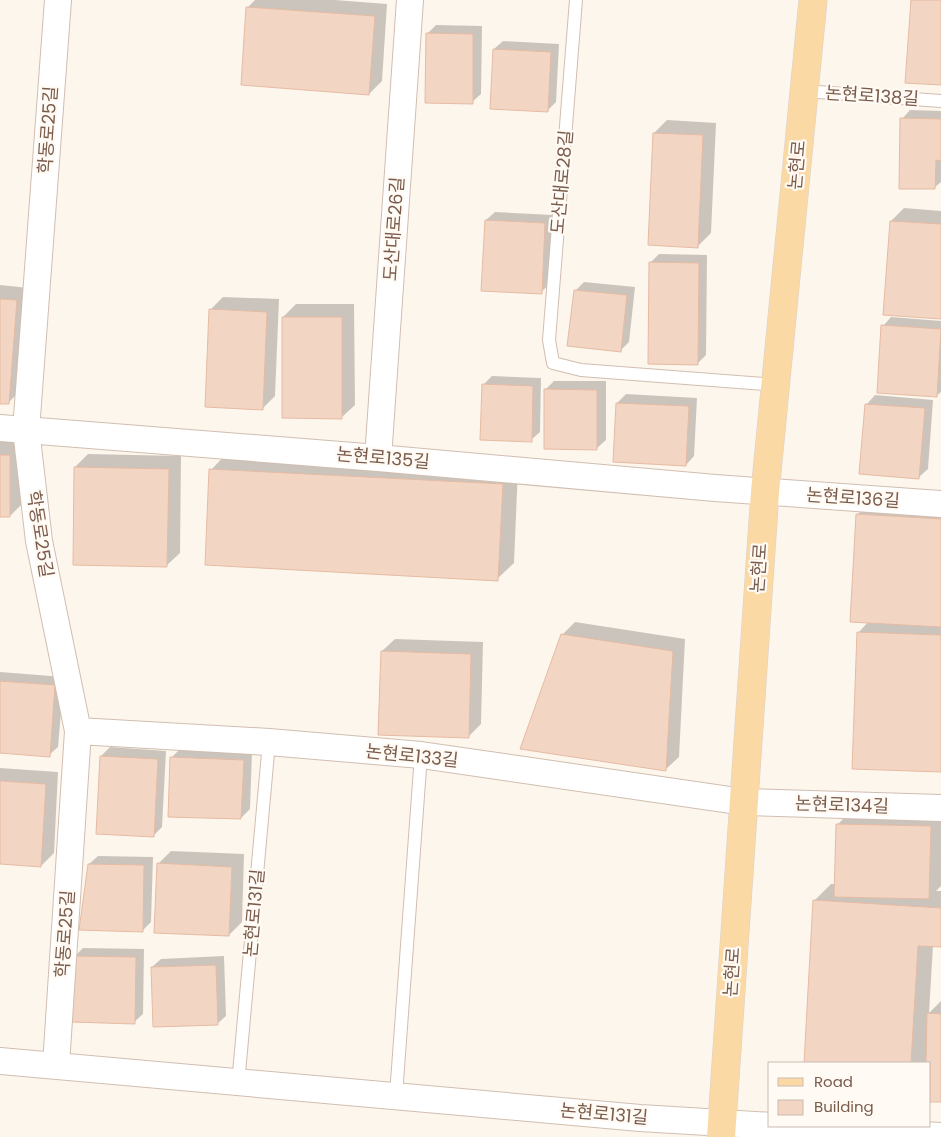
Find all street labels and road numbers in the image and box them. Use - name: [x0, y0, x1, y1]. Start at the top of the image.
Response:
- street label: 논현로138길: [824, 80, 920, 111]
- street label: 학동로25길: [32, 85, 63, 175]
- street label: 도산대로28길: [544, 129, 579, 235]
- street label: 논현로: [782, 139, 811, 191]
- street label: 도산대로26길: [377, 176, 410, 282]
- street label: 논현로135길: [335, 441, 431, 474]
- street label: 논현로136길: [805, 482, 901, 513]
- street label: 학동로25길: [21, 489, 60, 579]
- street label: 논현로: [744, 542, 773, 594]
- street label: 논현로133길: [364, 738, 460, 773]
- street label: 논현로134길: [795, 790, 889, 819]
- street label: 논현로131길: [237, 868, 270, 958]
- street label: 학동로25길: [49, 889, 80, 979]
- street label: 논현로: [717, 946, 746, 998]
- street label: 논현로131길: [559, 1097, 649, 1130]

